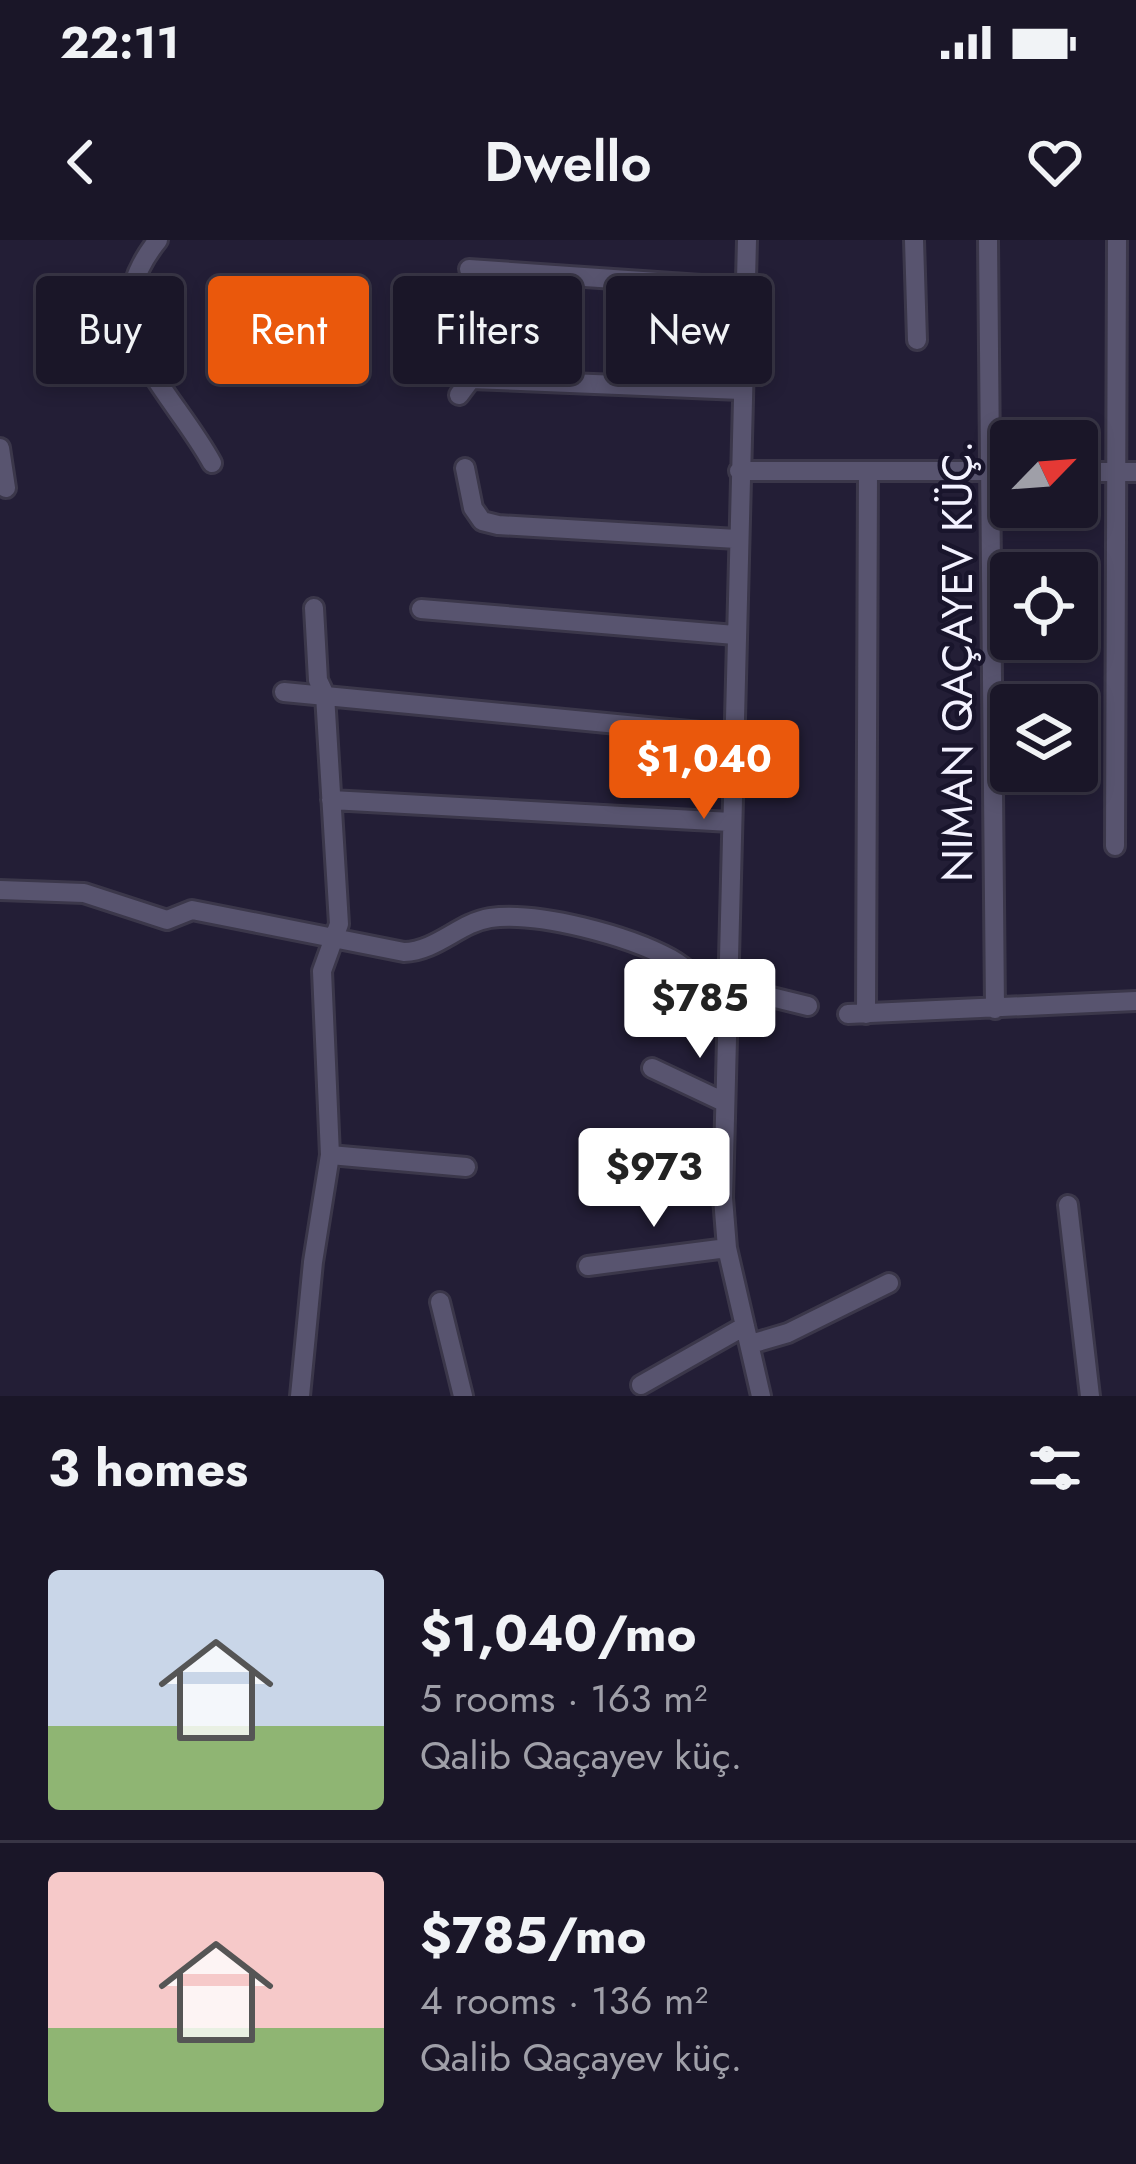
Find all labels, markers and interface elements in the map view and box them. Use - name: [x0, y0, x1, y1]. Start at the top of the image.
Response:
- text: 22:11: [60, 10, 179, 75]
- text: Dwello: [484, 123, 652, 201]
- icon: back: [48, 129, 114, 195]
- icon: heart: [1022, 129, 1088, 195]
- chip: Buy: [36, 276, 184, 384]
- chip: Rent: [208, 276, 369, 384]
- chip: Filters: [393, 276, 582, 384]
- chip: New: [606, 276, 772, 384]
- north arrow: [990, 420, 1098, 528]
- map controls: [990, 420, 1098, 792]
- street label: NIMAN QAÇAYEV KÜÇ.: [927, 440, 988, 882]
- button: locate: [990, 552, 1098, 660]
- button: layers: [990, 684, 1098, 792]
- pin: $1,040: [606, 720, 802, 822]
- text: $1,040: [636, 730, 772, 787]
- pin: $785: [629, 959, 771, 1061]
- text: $785: [651, 969, 749, 1026]
- pin: $973: [583, 1128, 725, 1230]
- text: $973: [606, 1138, 702, 1195]
- text: 3 homes: [48, 1431, 248, 1505]
- icon: filters: [1022, 1435, 1088, 1501]
- text: $1,040/mo: [420, 1596, 697, 1670]
- icon: home: [144, 1618, 288, 1762]
- text: 5 rooms · 163 m²: [420, 1670, 707, 1727]
- text: Qalib Qaçayev küç.: [420, 1727, 742, 1784]
- text: $785/mo: [420, 1898, 647, 1972]
- icon: home: [144, 1920, 288, 2064]
- text: 4 rooms · 136 m²: [420, 1972, 708, 2029]
- text: Qalib Qaçayev küç.: [420, 2029, 742, 2086]

